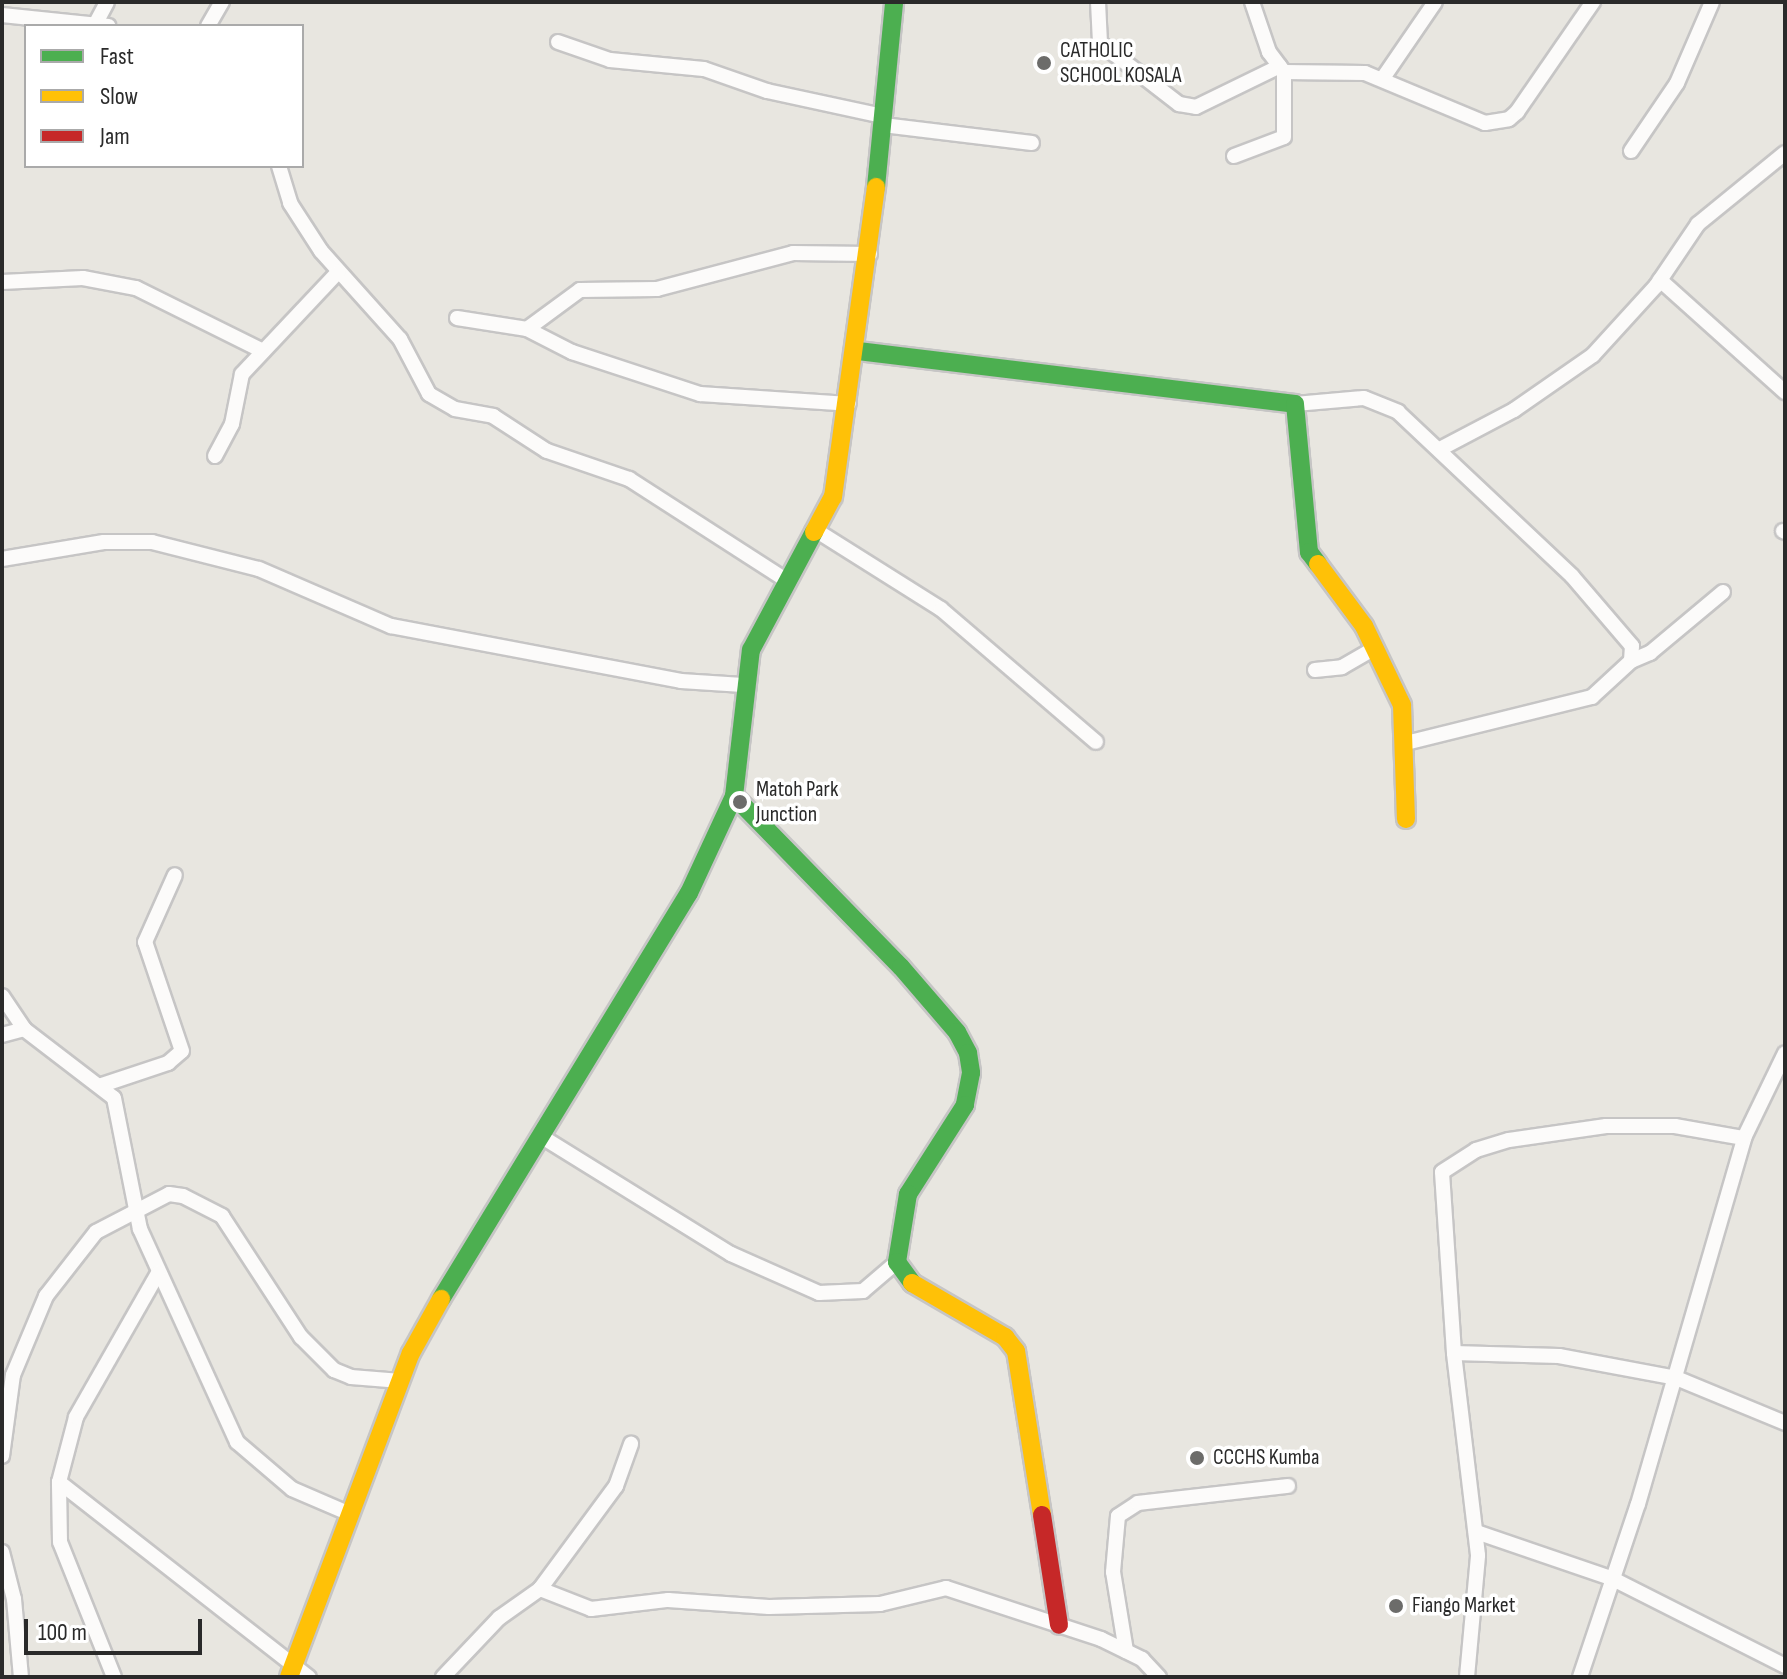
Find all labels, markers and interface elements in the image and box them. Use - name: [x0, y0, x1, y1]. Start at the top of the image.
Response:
- legend: [24, 24, 304, 168]
- place label: CATHOLIC SCHOOL KOSALA: [1060, 37, 1182, 88]
- text: Fast: [100, 42, 134, 71]
- marker: CATHOLIC SCHOOL KOSALA: [1035, 54, 1053, 72]
- text: Slow: [100, 82, 138, 111]
- text: Jam: [100, 122, 130, 151]
- place label: Matoh Park Junction: [756, 776, 838, 828]
- marker: Matoh Park Junction: [731, 793, 749, 811]
- place label: CCCHS Kumba: [1213, 1445, 1319, 1471]
- marker: CCCHS Kumba: [1188, 1449, 1206, 1467]
- place label: Fiango Market: [1412, 1593, 1515, 1619]
- marker: Fiango Market: [1387, 1597, 1405, 1615]
- scale bar: [28, 1603, 206, 1653]
- text: 100 m: [38, 1618, 87, 1647]

